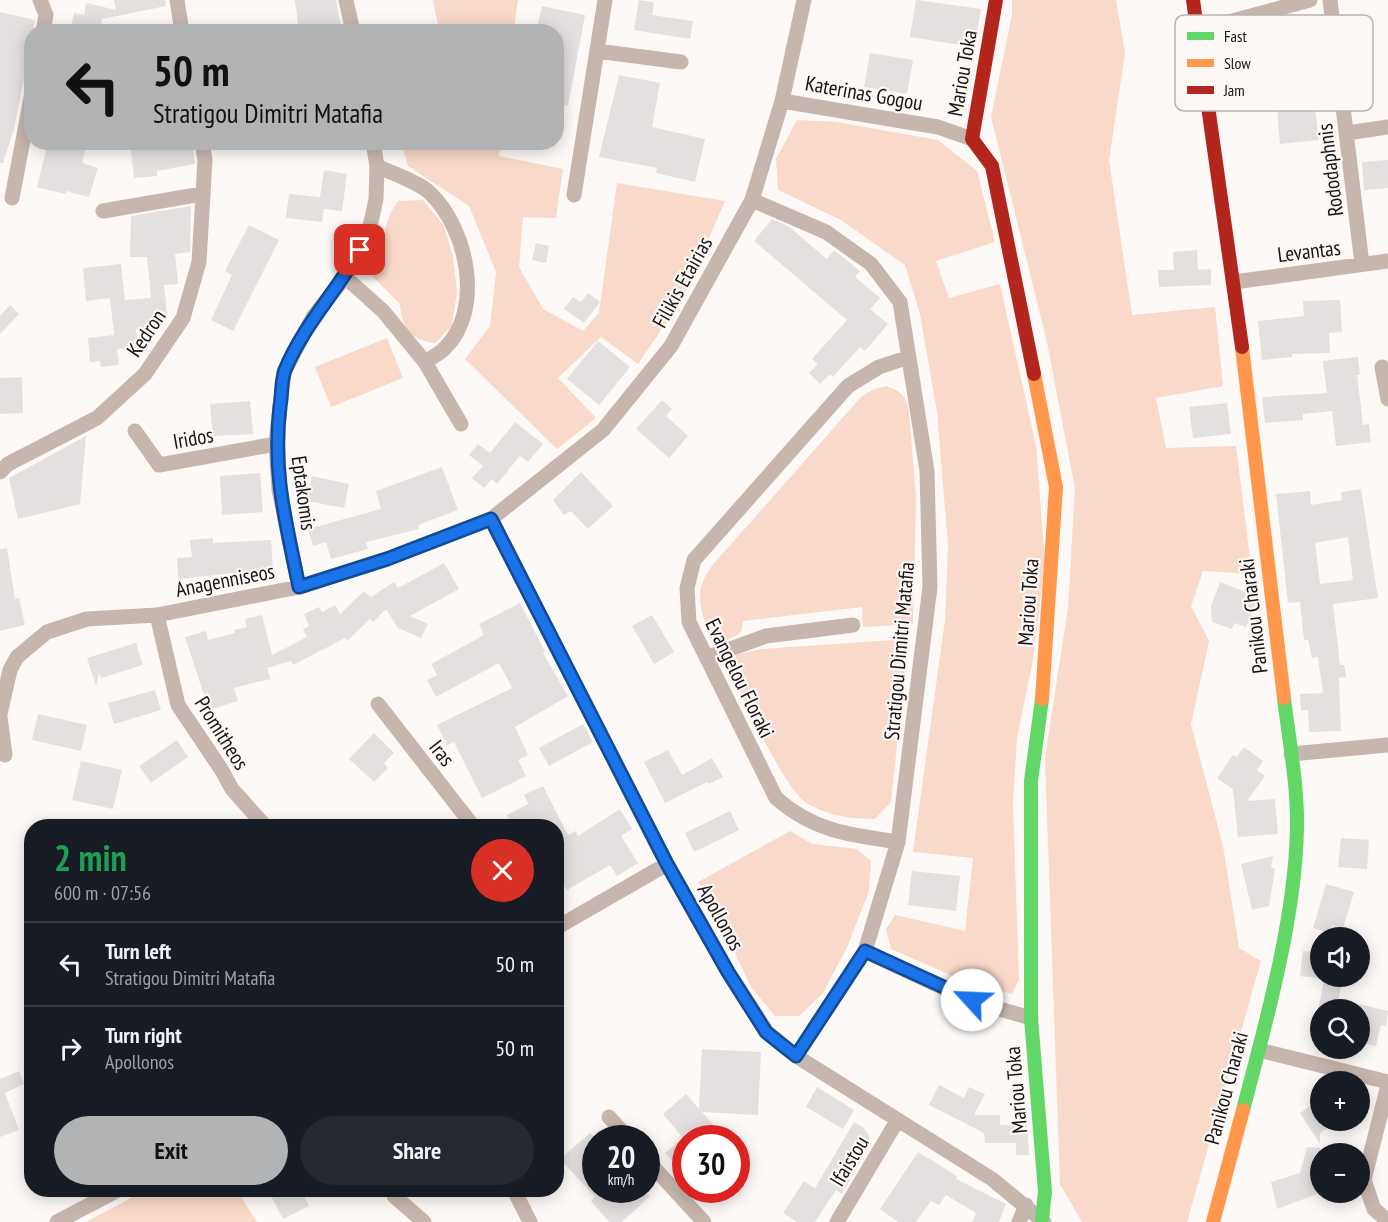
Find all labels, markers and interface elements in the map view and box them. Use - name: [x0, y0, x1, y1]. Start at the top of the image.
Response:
- legend: [1175, 15, 1373, 111]
- text: Fast: [1224, 26, 1247, 46]
- street label: Mariou Toka: [941, 28, 983, 118]
- text: 50 m: [153, 43, 230, 98]
- icon: left: [54, 48, 132, 126]
- text: Slow: [1224, 53, 1251, 73]
- street label: Katerinas Gogou: [803, 69, 925, 117]
- text: Jam: [1223, 80, 1245, 100]
- text: Stratigou Dimitri Matafia: [153, 96, 383, 130]
- street label: Rododaphnis: [1311, 122, 1349, 218]
- pin: [334, 224, 385, 275]
- street label: Filikis Etairias: [646, 232, 718, 332]
- icon: arrive: [343, 233, 376, 266]
- street label: Levantas: [1276, 234, 1342, 268]
- street label: Kedron: [120, 304, 172, 362]
- street label: Iridos: [171, 421, 215, 455]
- street label: Eptakomis: [285, 454, 323, 532]
- street label: Anagenniseos: [173, 557, 277, 603]
- street label: Panikou Charaki: [1233, 557, 1273, 675]
- street label: Mariou Toka: [1011, 558, 1045, 646]
- street label: Stratigou Dimitri Matafia: [878, 561, 920, 741]
- street label: Evangelou Floraki: [699, 614, 781, 742]
- street label: Promitheos: [189, 691, 255, 775]
- street label: Iras: [423, 734, 461, 772]
- text: 2 min: [54, 834, 127, 881]
- button: close: [471, 839, 534, 902]
- street label: Apollonos: [692, 879, 750, 955]
- text: 600 m · 07:56: [54, 880, 151, 906]
- map controls: [1310, 927, 1370, 1203]
- button: sound: [1310, 927, 1370, 987]
- text: Turn left: [105, 937, 171, 965]
- icon: left: [54, 948, 87, 981]
- text: 50 m: [495, 950, 534, 978]
- text: Stratigou Dimitri Matafia: [105, 965, 275, 991]
- position arrow: [940, 968, 1004, 1032]
- button: search: [1310, 999, 1370, 1059]
- text: Turn right: [105, 1021, 182, 1049]
- street label: Panikou Charaki: [1198, 1029, 1254, 1147]
- icon: right: [54, 1032, 87, 1065]
- text: 50 m: [495, 1034, 534, 1062]
- street label: Mariou Toka: [999, 1045, 1033, 1135]
- text: Apollonos: [105, 1049, 174, 1075]
- button: +: [1310, 1071, 1370, 1131]
- button: Exit: [54, 1116, 288, 1185]
- button: Share: [300, 1116, 534, 1185]
- speed limit sign: 30: [672, 1125, 750, 1203]
- street label: Ifaistou: [823, 1131, 875, 1191]
- text: 20: [607, 1137, 635, 1176]
- button: −: [1310, 1143, 1370, 1203]
- text: km/h: [608, 1170, 634, 1189]

